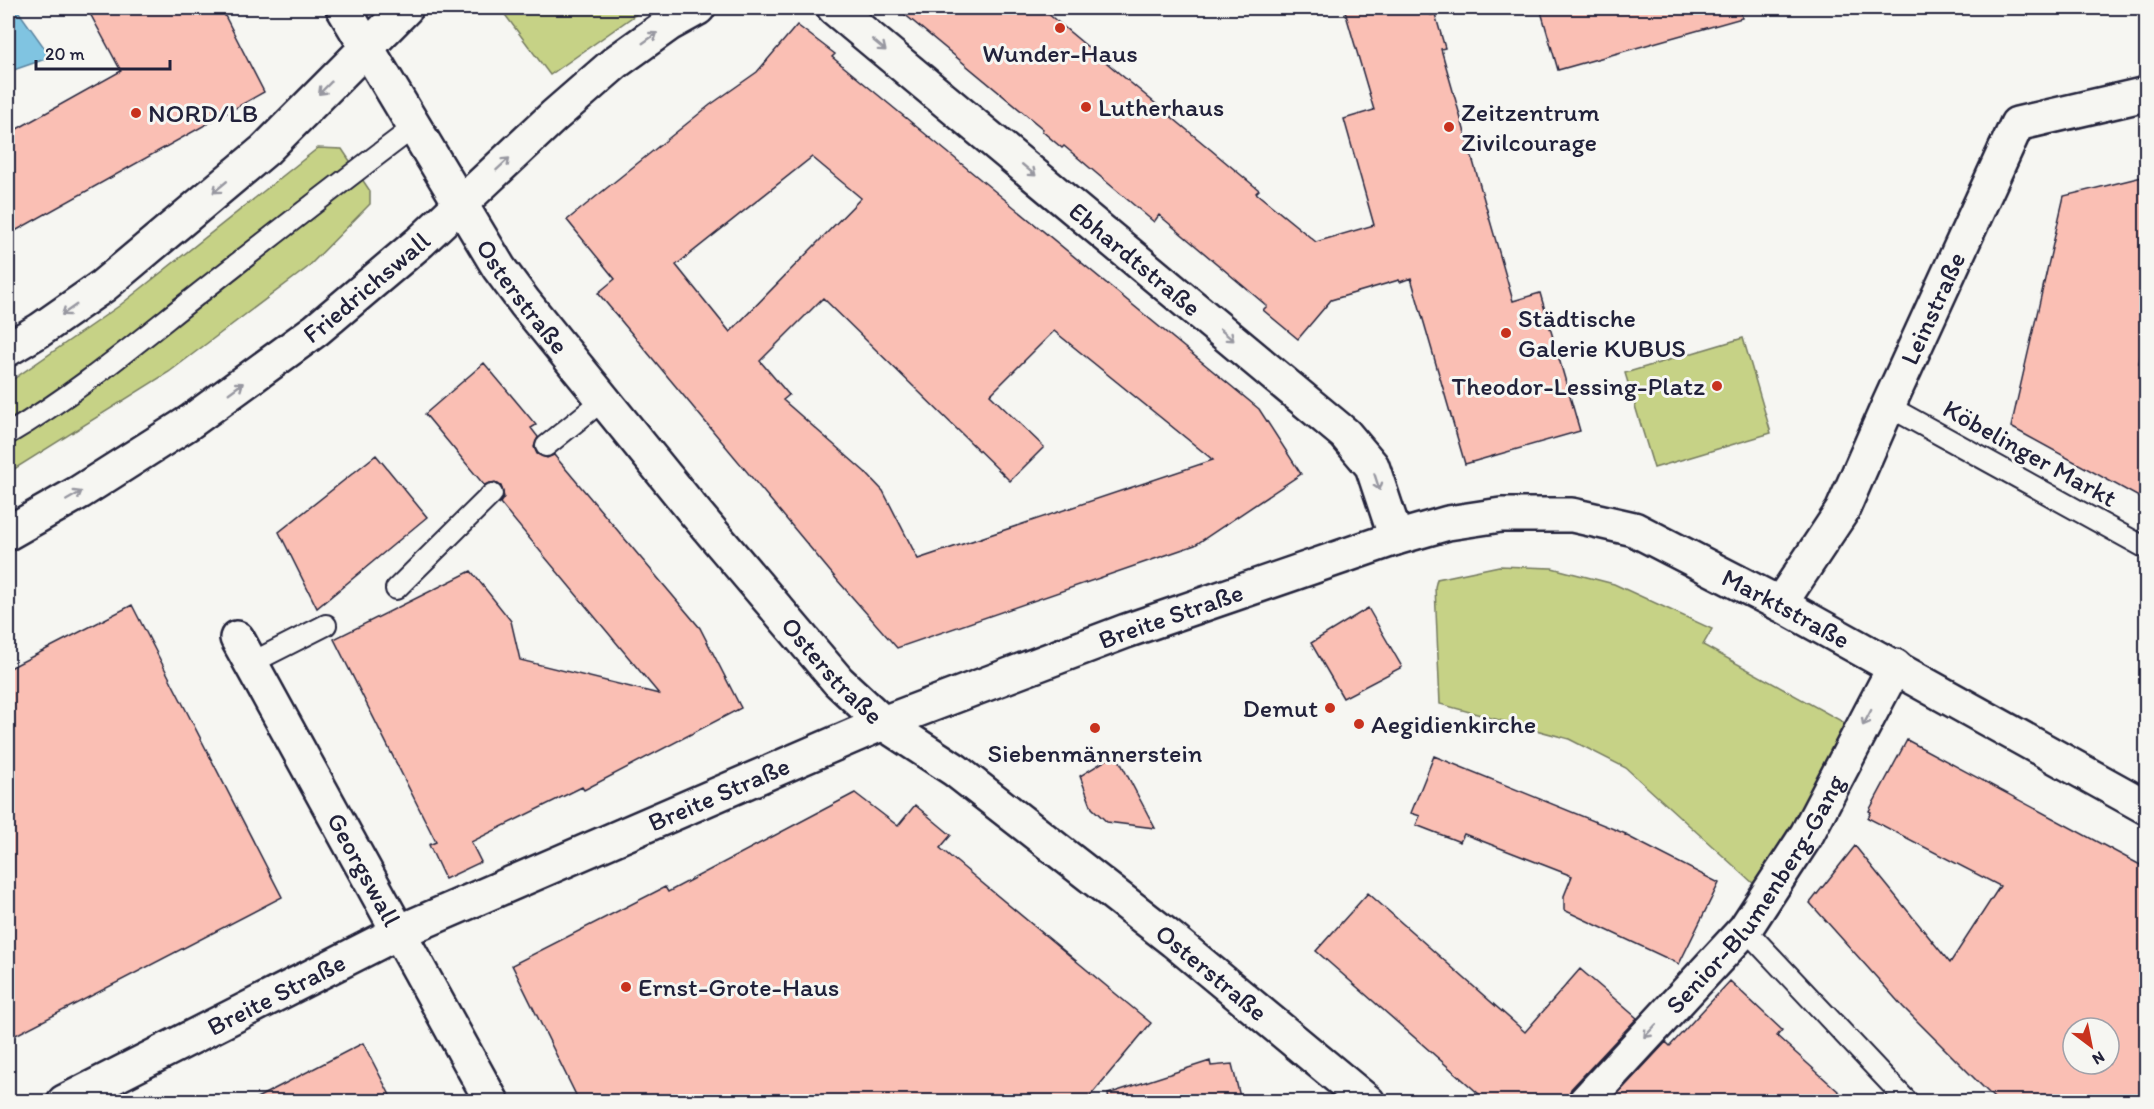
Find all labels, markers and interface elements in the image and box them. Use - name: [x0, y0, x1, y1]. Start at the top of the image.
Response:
- marker: Wunder-Haus: [1053, 21, 1067, 35]
- one-way arrow: [642, 32, 658, 44]
- scale bar: [36, 33, 170, 71]
- place label: Wunder-Haus: [982, 37, 1138, 69]
- one-way arrow: [871, 38, 886, 52]
- text: 20 m: [45, 43, 85, 65]
- one-way arrow: [318, 81, 333, 96]
- place label: Lutherhaus: [1098, 91, 1224, 123]
- place label: Zeitzentrum Zivilcourage: [1461, 96, 1600, 158]
- place label: NORD/LB: [148, 97, 258, 129]
- marker: Lutherhaus: [1079, 100, 1093, 114]
- marker: NORD/LB: [129, 106, 143, 120]
- marker: Zeitzentrum Zivilcourage: [1442, 120, 1456, 134]
- one-way arrow: [495, 157, 510, 172]
- one-way arrow: [1021, 163, 1036, 177]
- one-way arrow: [212, 181, 228, 194]
- street label: Ebhardtstraße: [1063, 195, 1208, 323]
- street label: Friedrichswall: [297, 225, 437, 350]
- street label: Osterstraße: [469, 233, 576, 361]
- street label: Leinstraße: [1893, 247, 1972, 370]
- place label: Städtische Galerie KUBUS: [1518, 302, 1686, 364]
- one-way arrow: [61, 304, 77, 316]
- marker: Städtische Galerie KUBUS: [1499, 326, 1513, 340]
- one-way arrow: [1219, 329, 1235, 342]
- place label: Theodor-Lessing-Platz: [1452, 370, 1705, 402]
- marker: Theodor-Lessing-Platz: [1710, 379, 1724, 393]
- one-way arrow: [228, 382, 244, 394]
- street label: Köbelinger Markt: [1938, 392, 2123, 514]
- one-way arrow: [1372, 472, 1383, 491]
- one-way arrow: [65, 490, 82, 502]
- street label: Marktstraße: [1717, 561, 1856, 656]
- street label: Breite Straße: [1094, 576, 1247, 656]
- street label: Osterstraße: [774, 610, 890, 731]
- place label: Demut: [1243, 692, 1318, 724]
- marker: Demut: [1323, 701, 1337, 715]
- place label: Aegidienkirche: [1371, 708, 1536, 740]
- one-way arrow: [1861, 708, 1873, 726]
- marker: Aegidienkirche: [1352, 717, 1366, 731]
- marker: Siebenmännerstein: [1088, 721, 1102, 735]
- place label: Siebenmännerstein: [987, 737, 1203, 769]
- street label: Breite Straße: [643, 749, 794, 839]
- street label: Senior-Blumenberg-Gang: [1659, 768, 1852, 1020]
- street label: Georgswall: [320, 807, 408, 932]
- street label: Osterstraße: [1149, 917, 1274, 1028]
- street label: Breite Straße: [202, 946, 351, 1043]
- place label: Ernst-Grote-Haus: [638, 971, 839, 1003]
- marker: Ernst-Grote-Haus: [619, 980, 633, 994]
- north arrow: [2061, 1016, 2121, 1076]
- one-way arrow: [1643, 1024, 1657, 1039]
- text: N: [2089, 1047, 2108, 1069]

